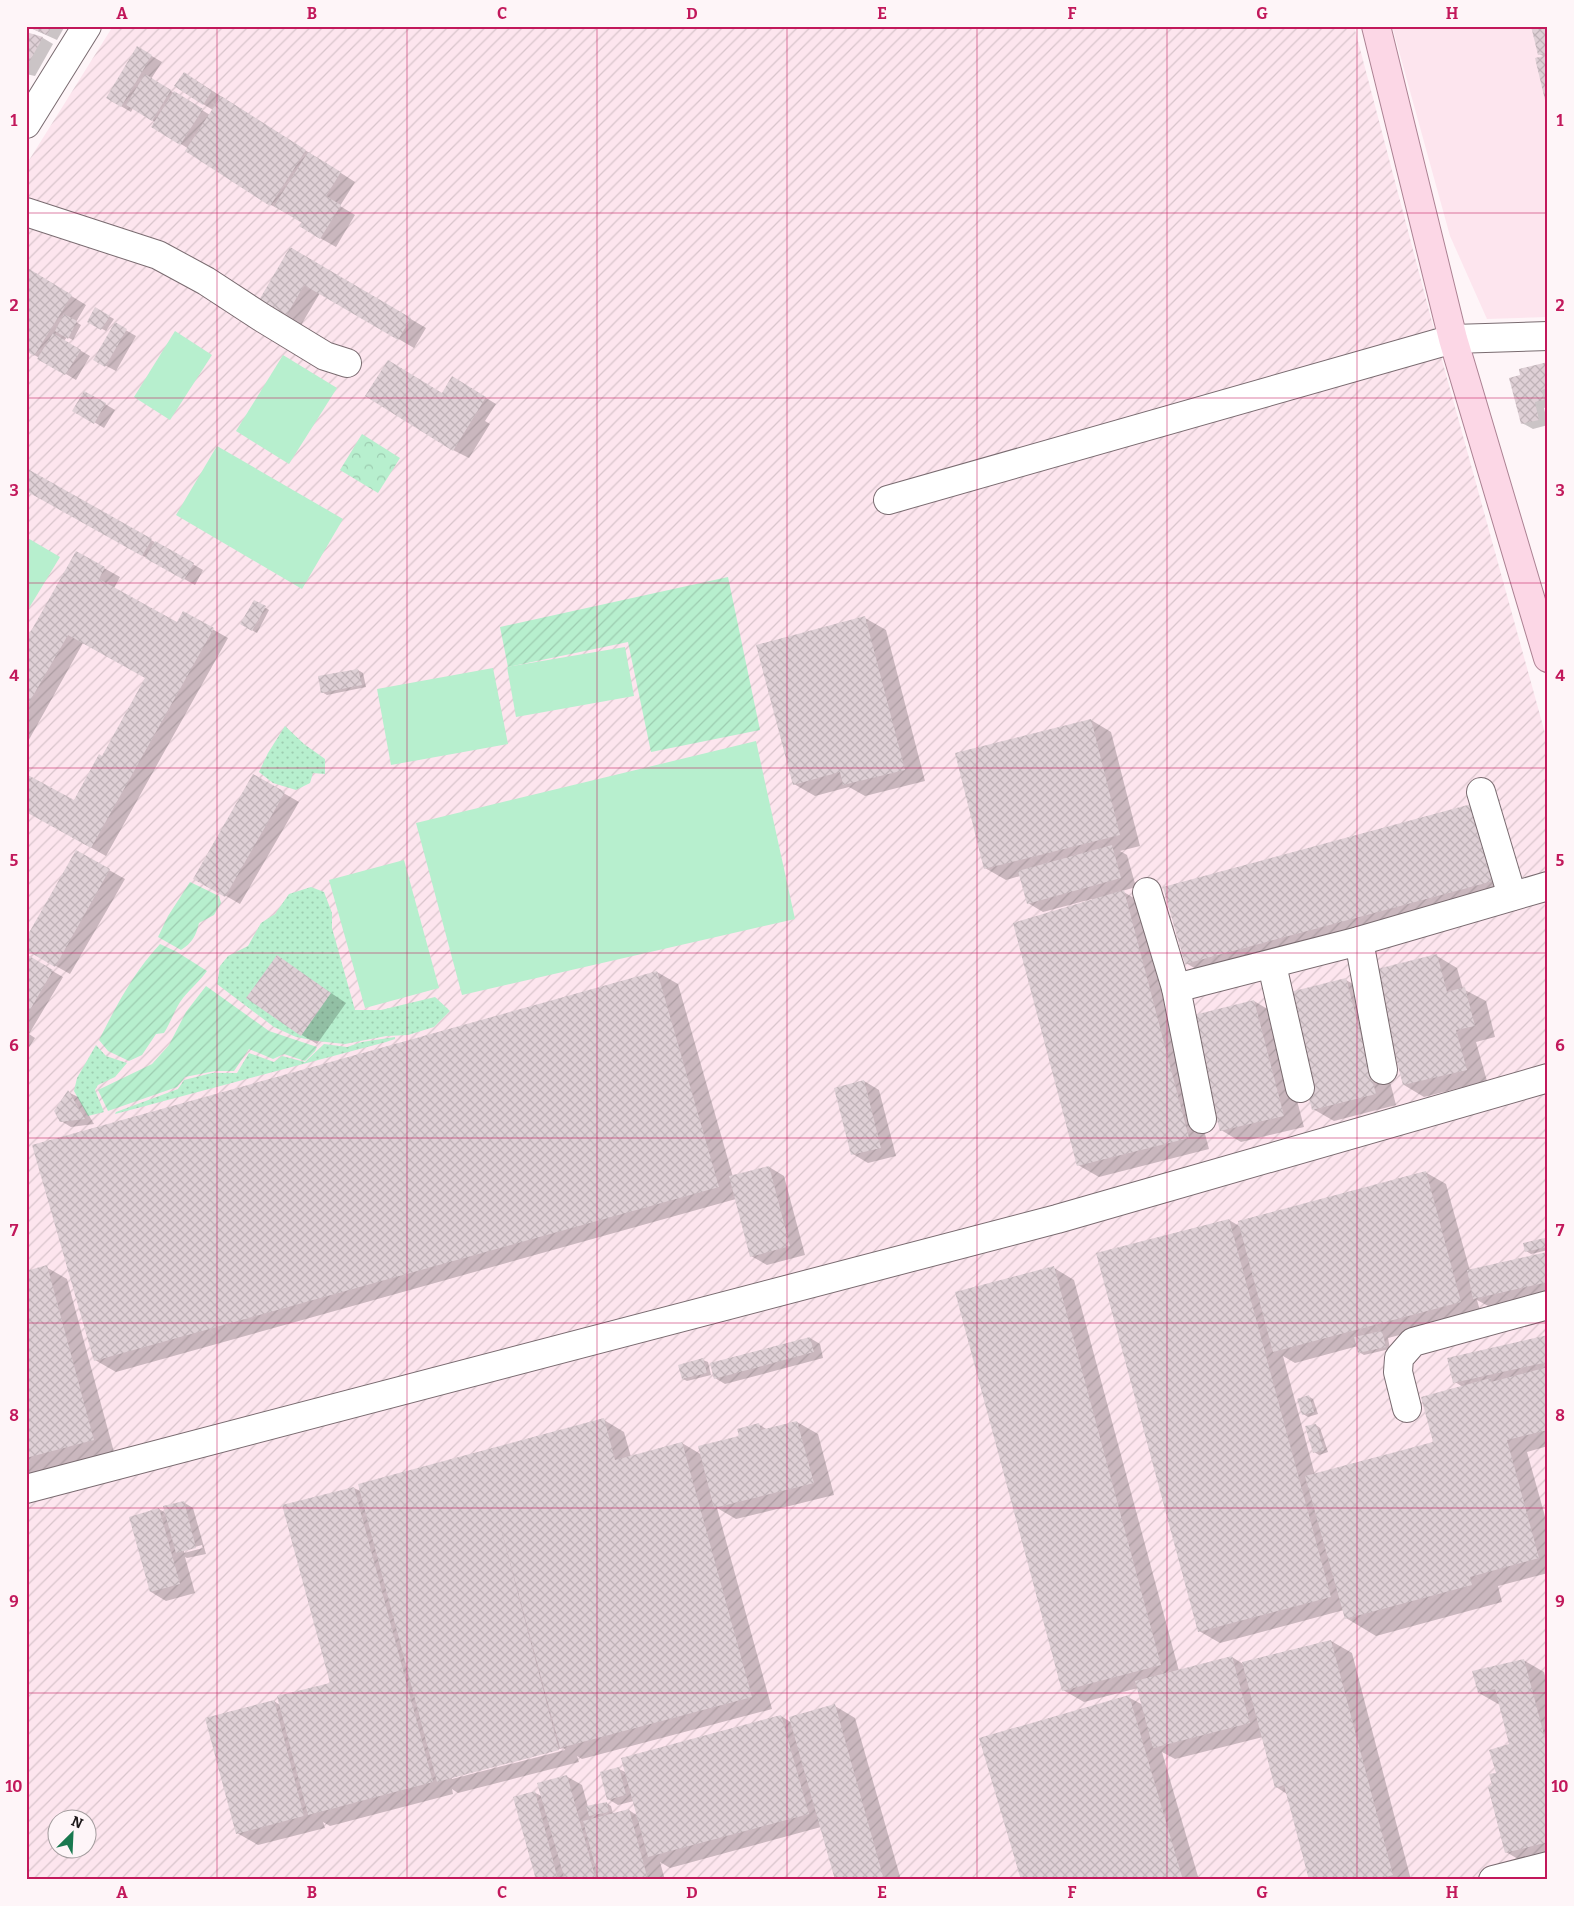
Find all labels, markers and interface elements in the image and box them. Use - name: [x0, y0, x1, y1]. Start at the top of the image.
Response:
- text: A: [116, 4, 128, 23]
- text: B: [307, 4, 317, 23]
- text: C: [497, 4, 507, 23]
- text: D: [686, 4, 698, 23]
- text: E: [877, 4, 887, 23]
- text: F: [1068, 4, 1077, 23]
- text: G: [1256, 4, 1268, 23]
- text: H: [1446, 4, 1459, 23]
- text: 1: [11, 111, 18, 130]
- text: 1: [1557, 111, 1564, 130]
- text: 2: [9, 296, 19, 315]
- text: 2: [1555, 296, 1565, 315]
- text: 3: [9, 481, 19, 500]
- text: 3: [1555, 481, 1565, 500]
- text: 4: [9, 666, 19, 685]
- text: 4: [1555, 666, 1565, 685]
- text: 5: [10, 851, 19, 870]
- text: 5: [1556, 851, 1565, 870]
- text: 6: [9, 1036, 19, 1055]
- text: 6: [1555, 1036, 1565, 1055]
- text: 7: [10, 1221, 19, 1240]
- text: 7: [1556, 1221, 1565, 1240]
- text: 8: [9, 1406, 19, 1425]
- text: 8: [1555, 1406, 1565, 1425]
- text: 9: [9, 1592, 19, 1611]
- text: 9: [1555, 1592, 1565, 1611]
- text: 10: [5, 1777, 23, 1796]
- text: 10: [1551, 1777, 1569, 1796]
- north arrow: [48, 1808, 98, 1858]
- text: N: [69, 1813, 86, 1833]
- text: A: [116, 1883, 128, 1902]
- text: B: [307, 1883, 317, 1902]
- text: C: [497, 1883, 507, 1902]
- text: D: [686, 1883, 698, 1902]
- text: E: [877, 1883, 887, 1902]
- text: F: [1068, 1883, 1077, 1902]
- text: G: [1256, 1883, 1268, 1902]
- text: H: [1446, 1883, 1459, 1902]

